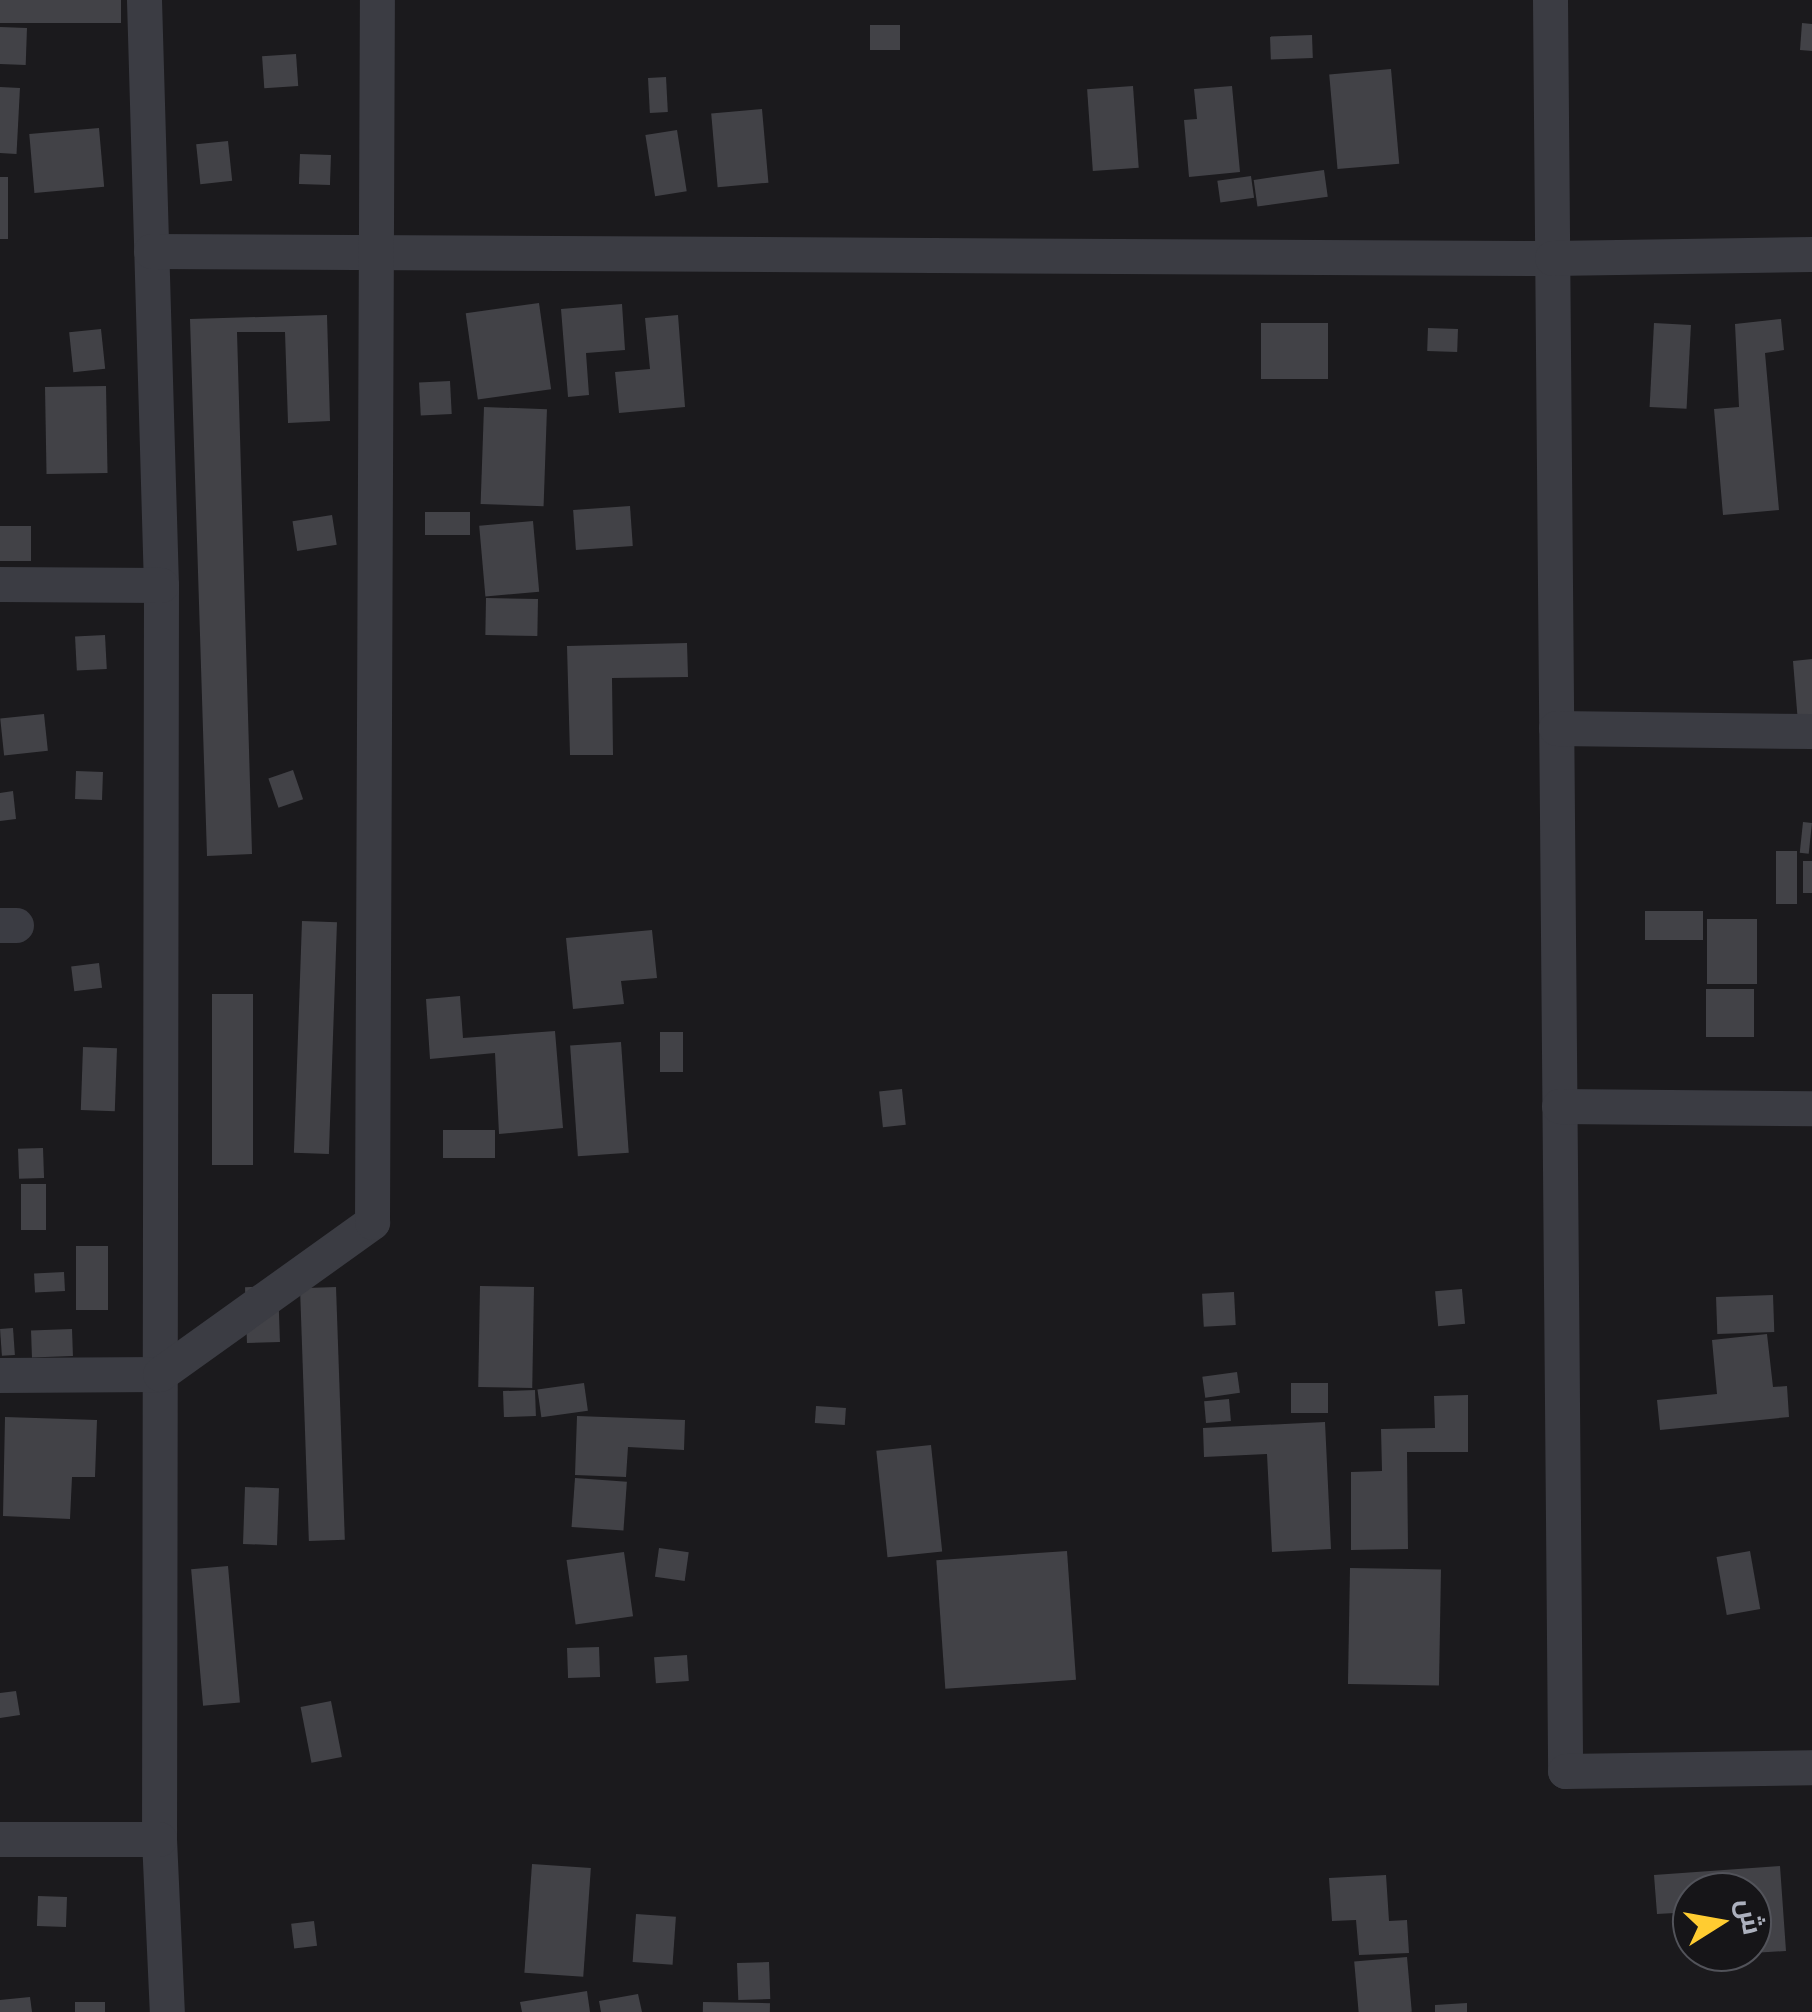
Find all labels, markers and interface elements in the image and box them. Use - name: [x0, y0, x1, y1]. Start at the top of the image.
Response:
- north arrow: [1672, 1872, 1772, 1972]
- text: ش: [1731, 1896, 1769, 1937]

